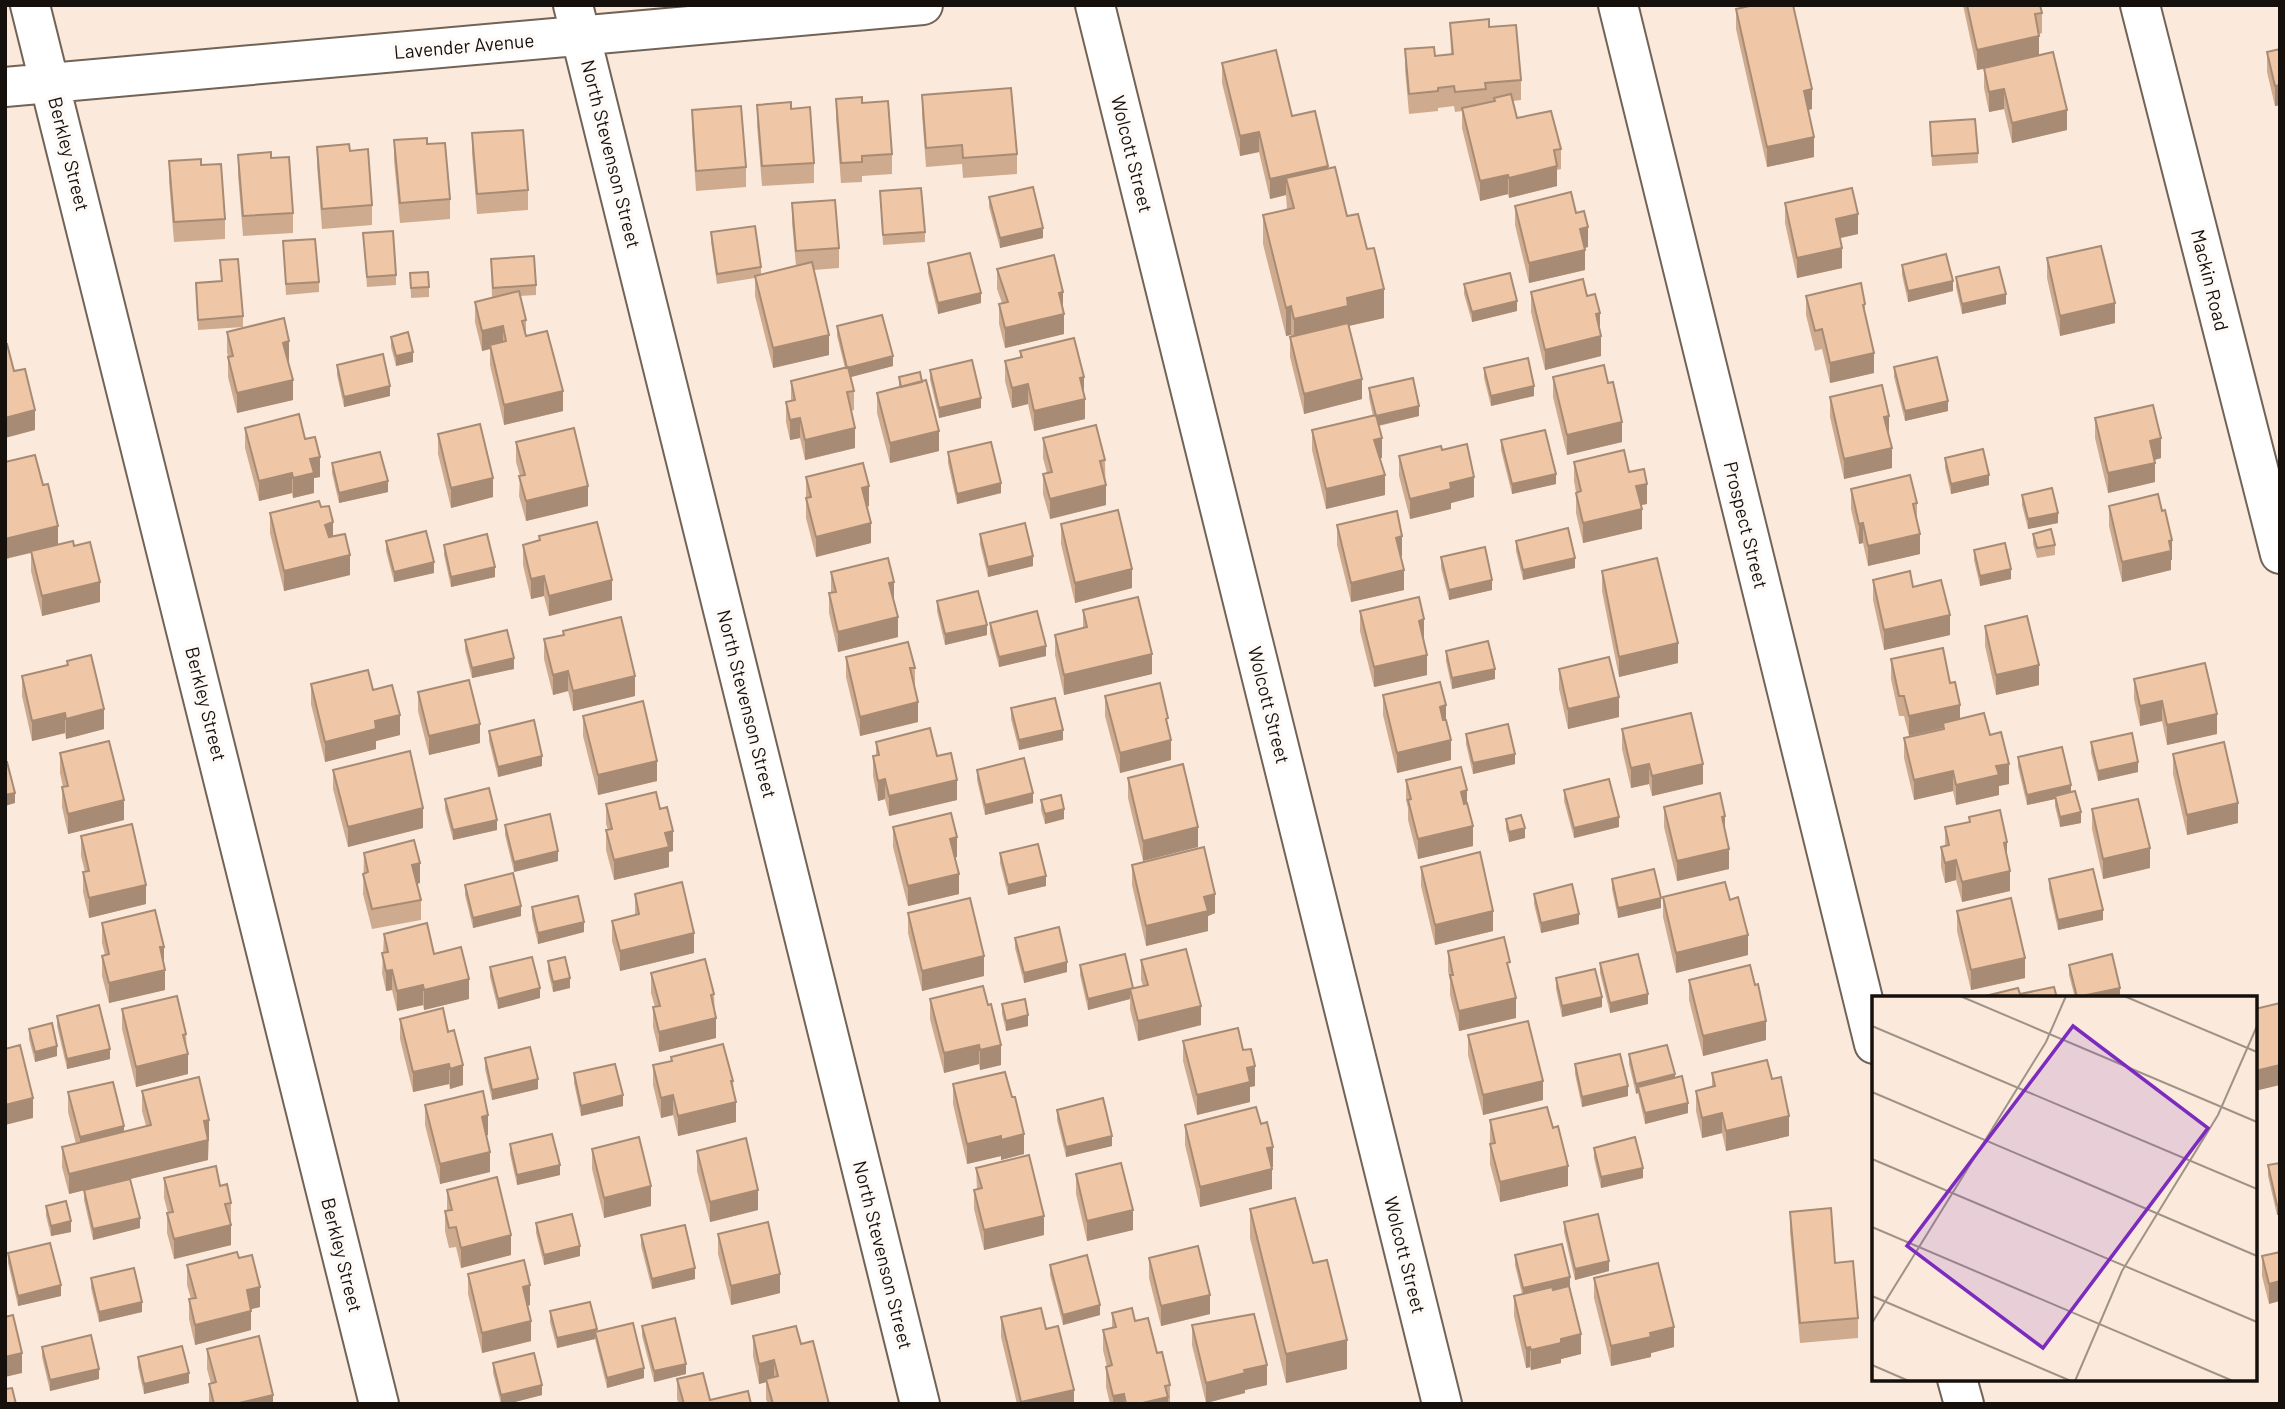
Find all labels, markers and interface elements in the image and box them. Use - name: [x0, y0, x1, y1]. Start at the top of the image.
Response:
- street label: Lavender Avenue: [393, 28, 535, 63]
- street label: North Stevenson Street: [577, 57, 646, 250]
- street label: Wolcott Street: [1107, 93, 1158, 215]
- street label: Berkley Street: [44, 94, 95, 213]
- street label: Mackin Road: [2187, 227, 2234, 333]
- street label: Prospect Street: [1720, 459, 1773, 591]
- street label: North Stevenson Street: [713, 607, 782, 800]
- street label: Berkley Street: [181, 644, 232, 763]
- street label: Wolcott Street: [1244, 644, 1295, 766]
- inset map: [1872, 996, 2257, 1381]
- street label: North Stevenson Street: [849, 1158, 918, 1351]
- street label: Wolcott Street: [1380, 1194, 1431, 1316]
- street label: Berkley Street: [317, 1195, 368, 1314]

